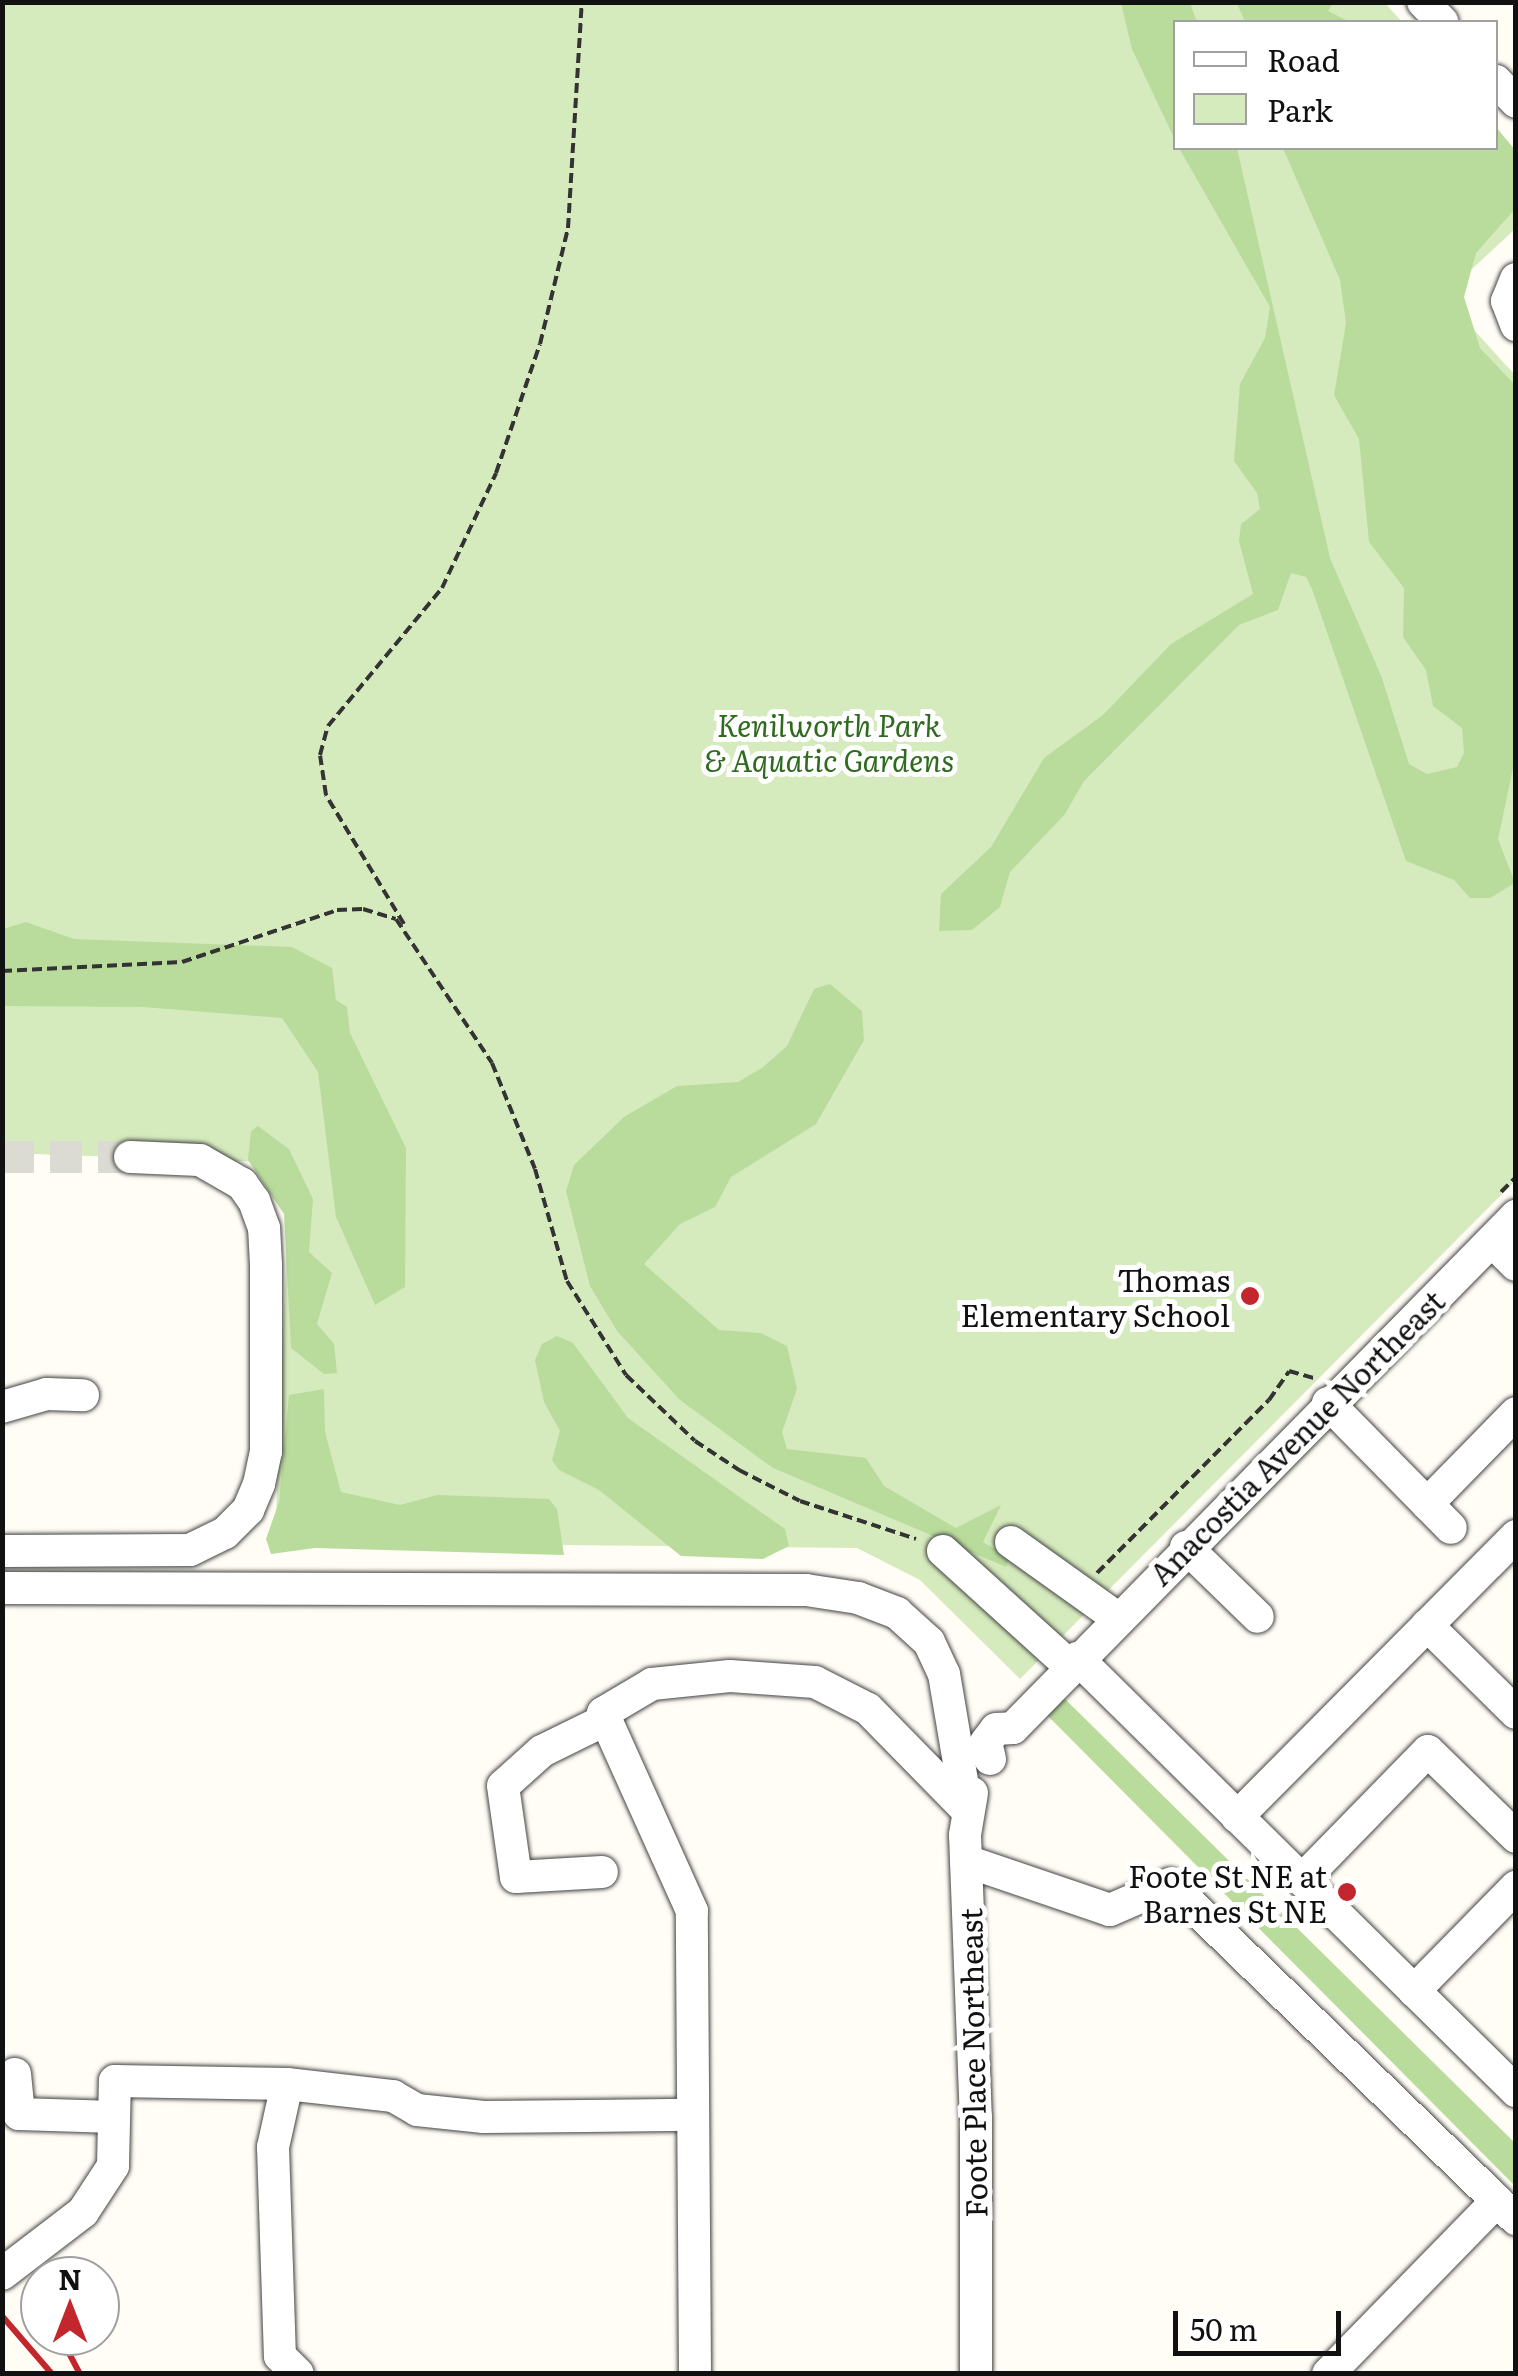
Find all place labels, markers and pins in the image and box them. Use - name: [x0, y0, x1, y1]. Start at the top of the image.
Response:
- place label: Thomas Elementary School: [961, 1261, 1230, 1332]
- marker: Thomas Elementary School: [1239, 1285, 1261, 1307]
- place label: Foote St NE at Barnes St NE: [1128, 1857, 1327, 1928]
- marker: Foote St NE at Barnes St NE: [1336, 1881, 1358, 1903]

